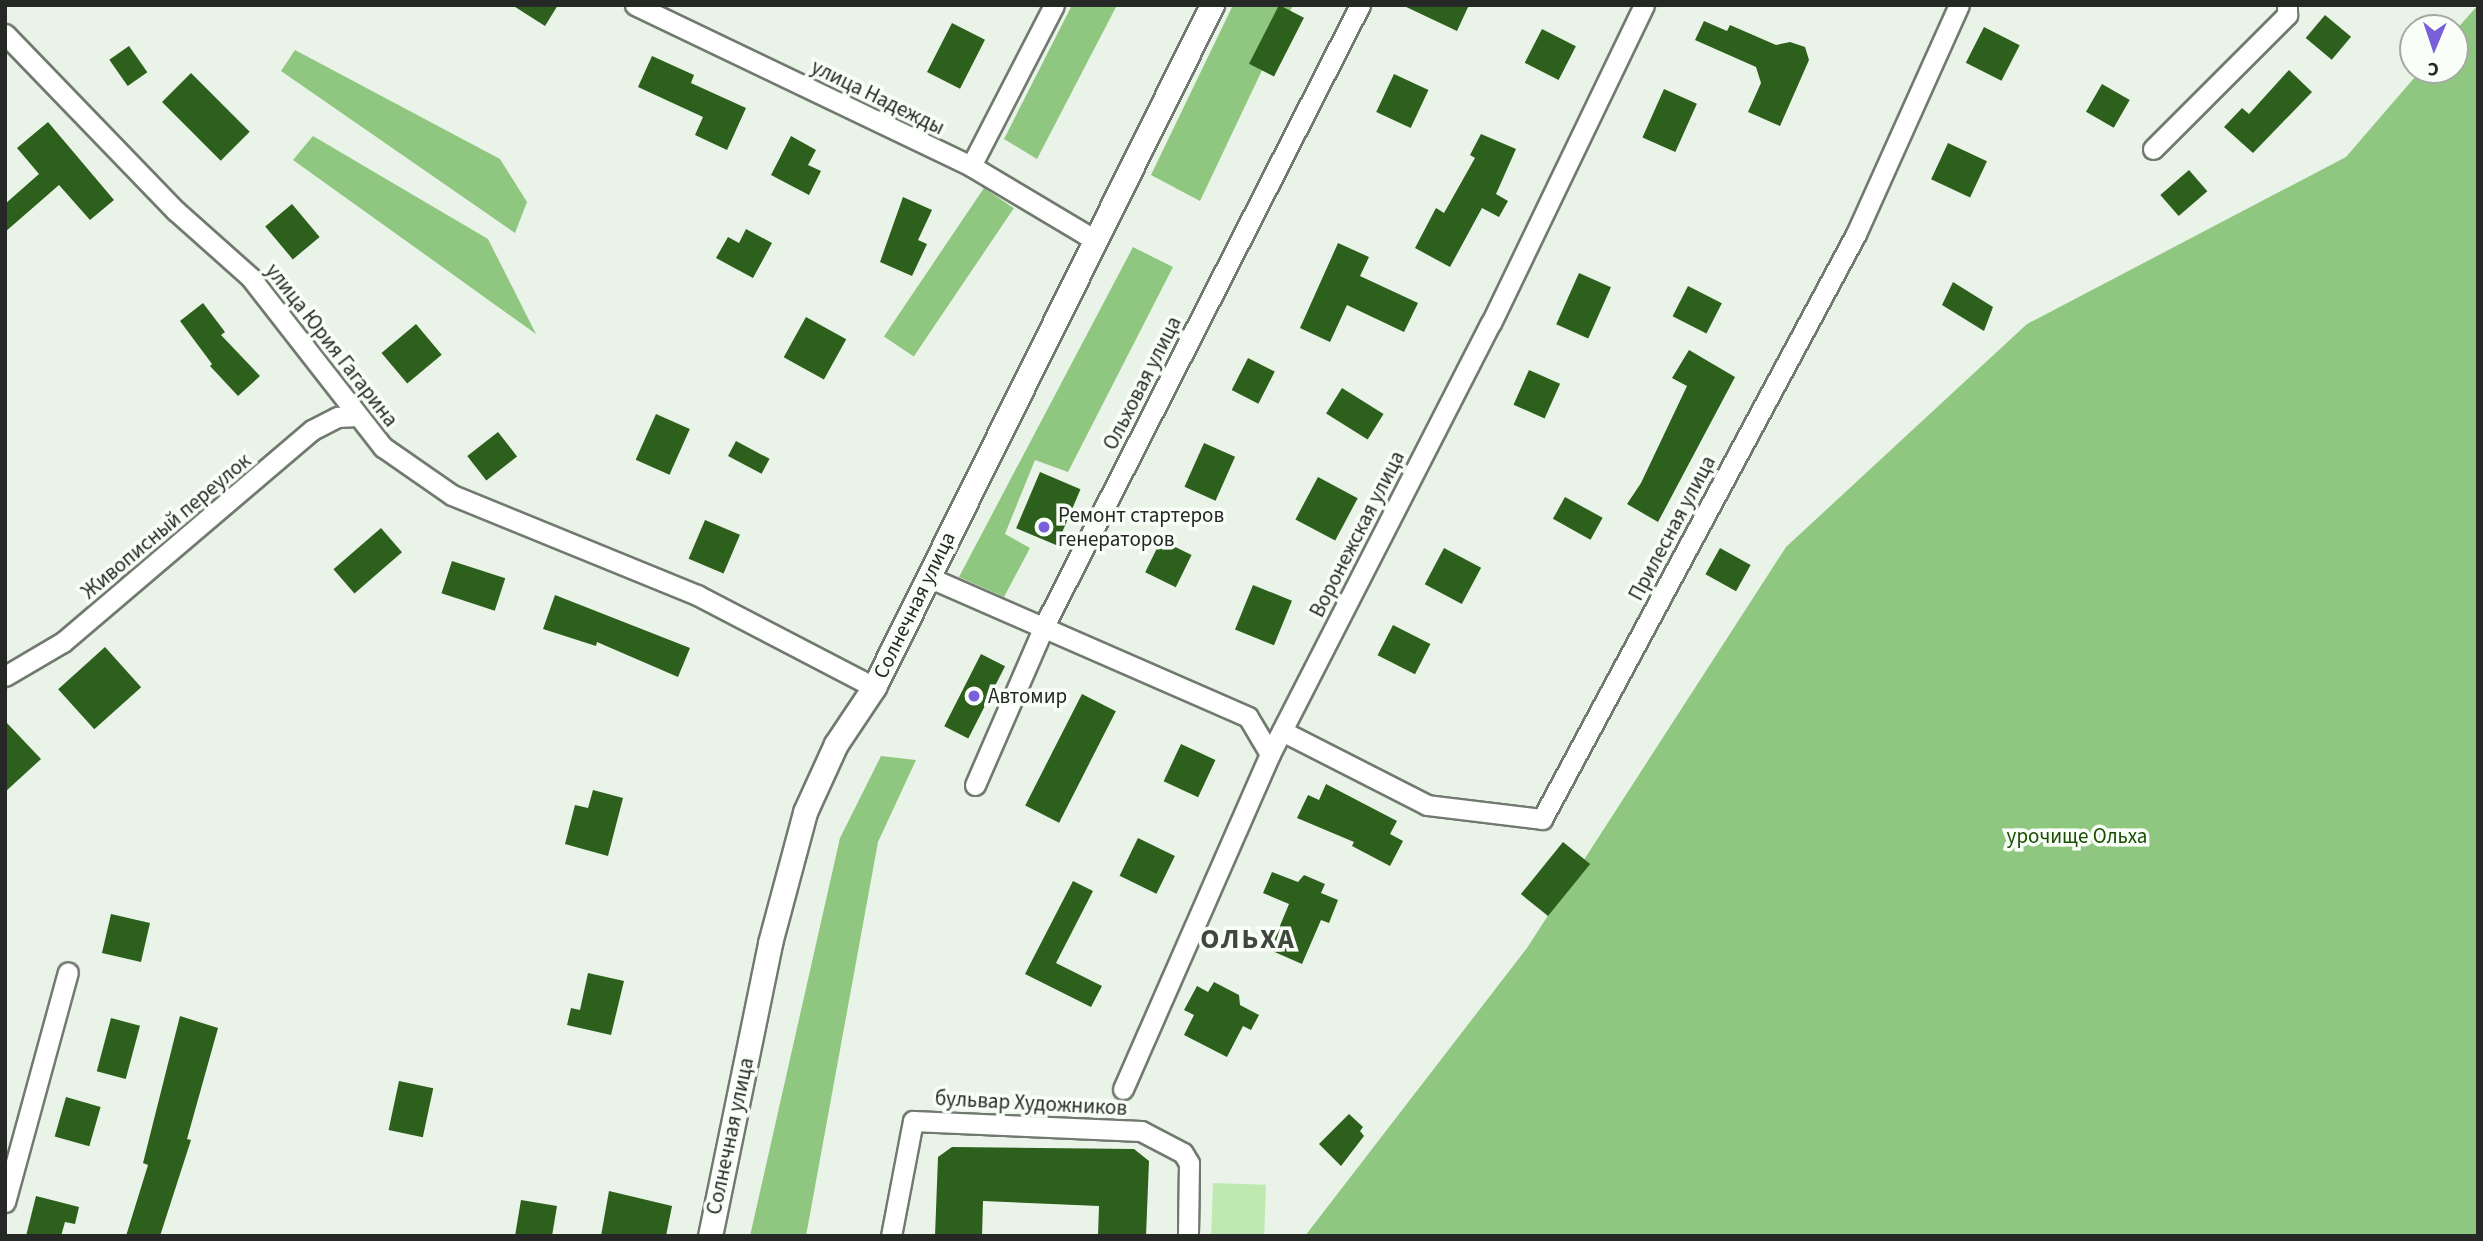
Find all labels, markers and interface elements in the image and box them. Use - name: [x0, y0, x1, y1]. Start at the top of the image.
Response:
- north arrow: [2399, 14, 2469, 84]
- street label: улица Надежды: [807, 54, 949, 140]
- text: С: [2427, 55, 2439, 82]
- street label: улица Юрия Гагарина: [260, 258, 404, 432]
- street label: Ольховая улица: [1097, 312, 1187, 454]
- street label: Воронежская улица: [1304, 447, 1410, 621]
- street label: Живописный переулок: [76, 448, 256, 604]
- street label: Прилесная улица: [1623, 451, 1721, 605]
- place label: Ремонт стартеров генераторов: [1058, 502, 1224, 552]
- marker: Ремонт стартеров генераторов: [1036, 519, 1052, 535]
- street label: Солнечная улица: [868, 528, 960, 682]
- place label: Автомир: [988, 683, 1067, 709]
- marker: Автомир: [966, 688, 982, 704]
- park label: урочище Ольха: [2007, 823, 2147, 849]
- district label: ОЛЬХА: [1201, 922, 1295, 956]
- street label: Солнечная улица: [701, 1055, 759, 1217]
- street label: бульвар Художников: [934, 1085, 1128, 1121]

